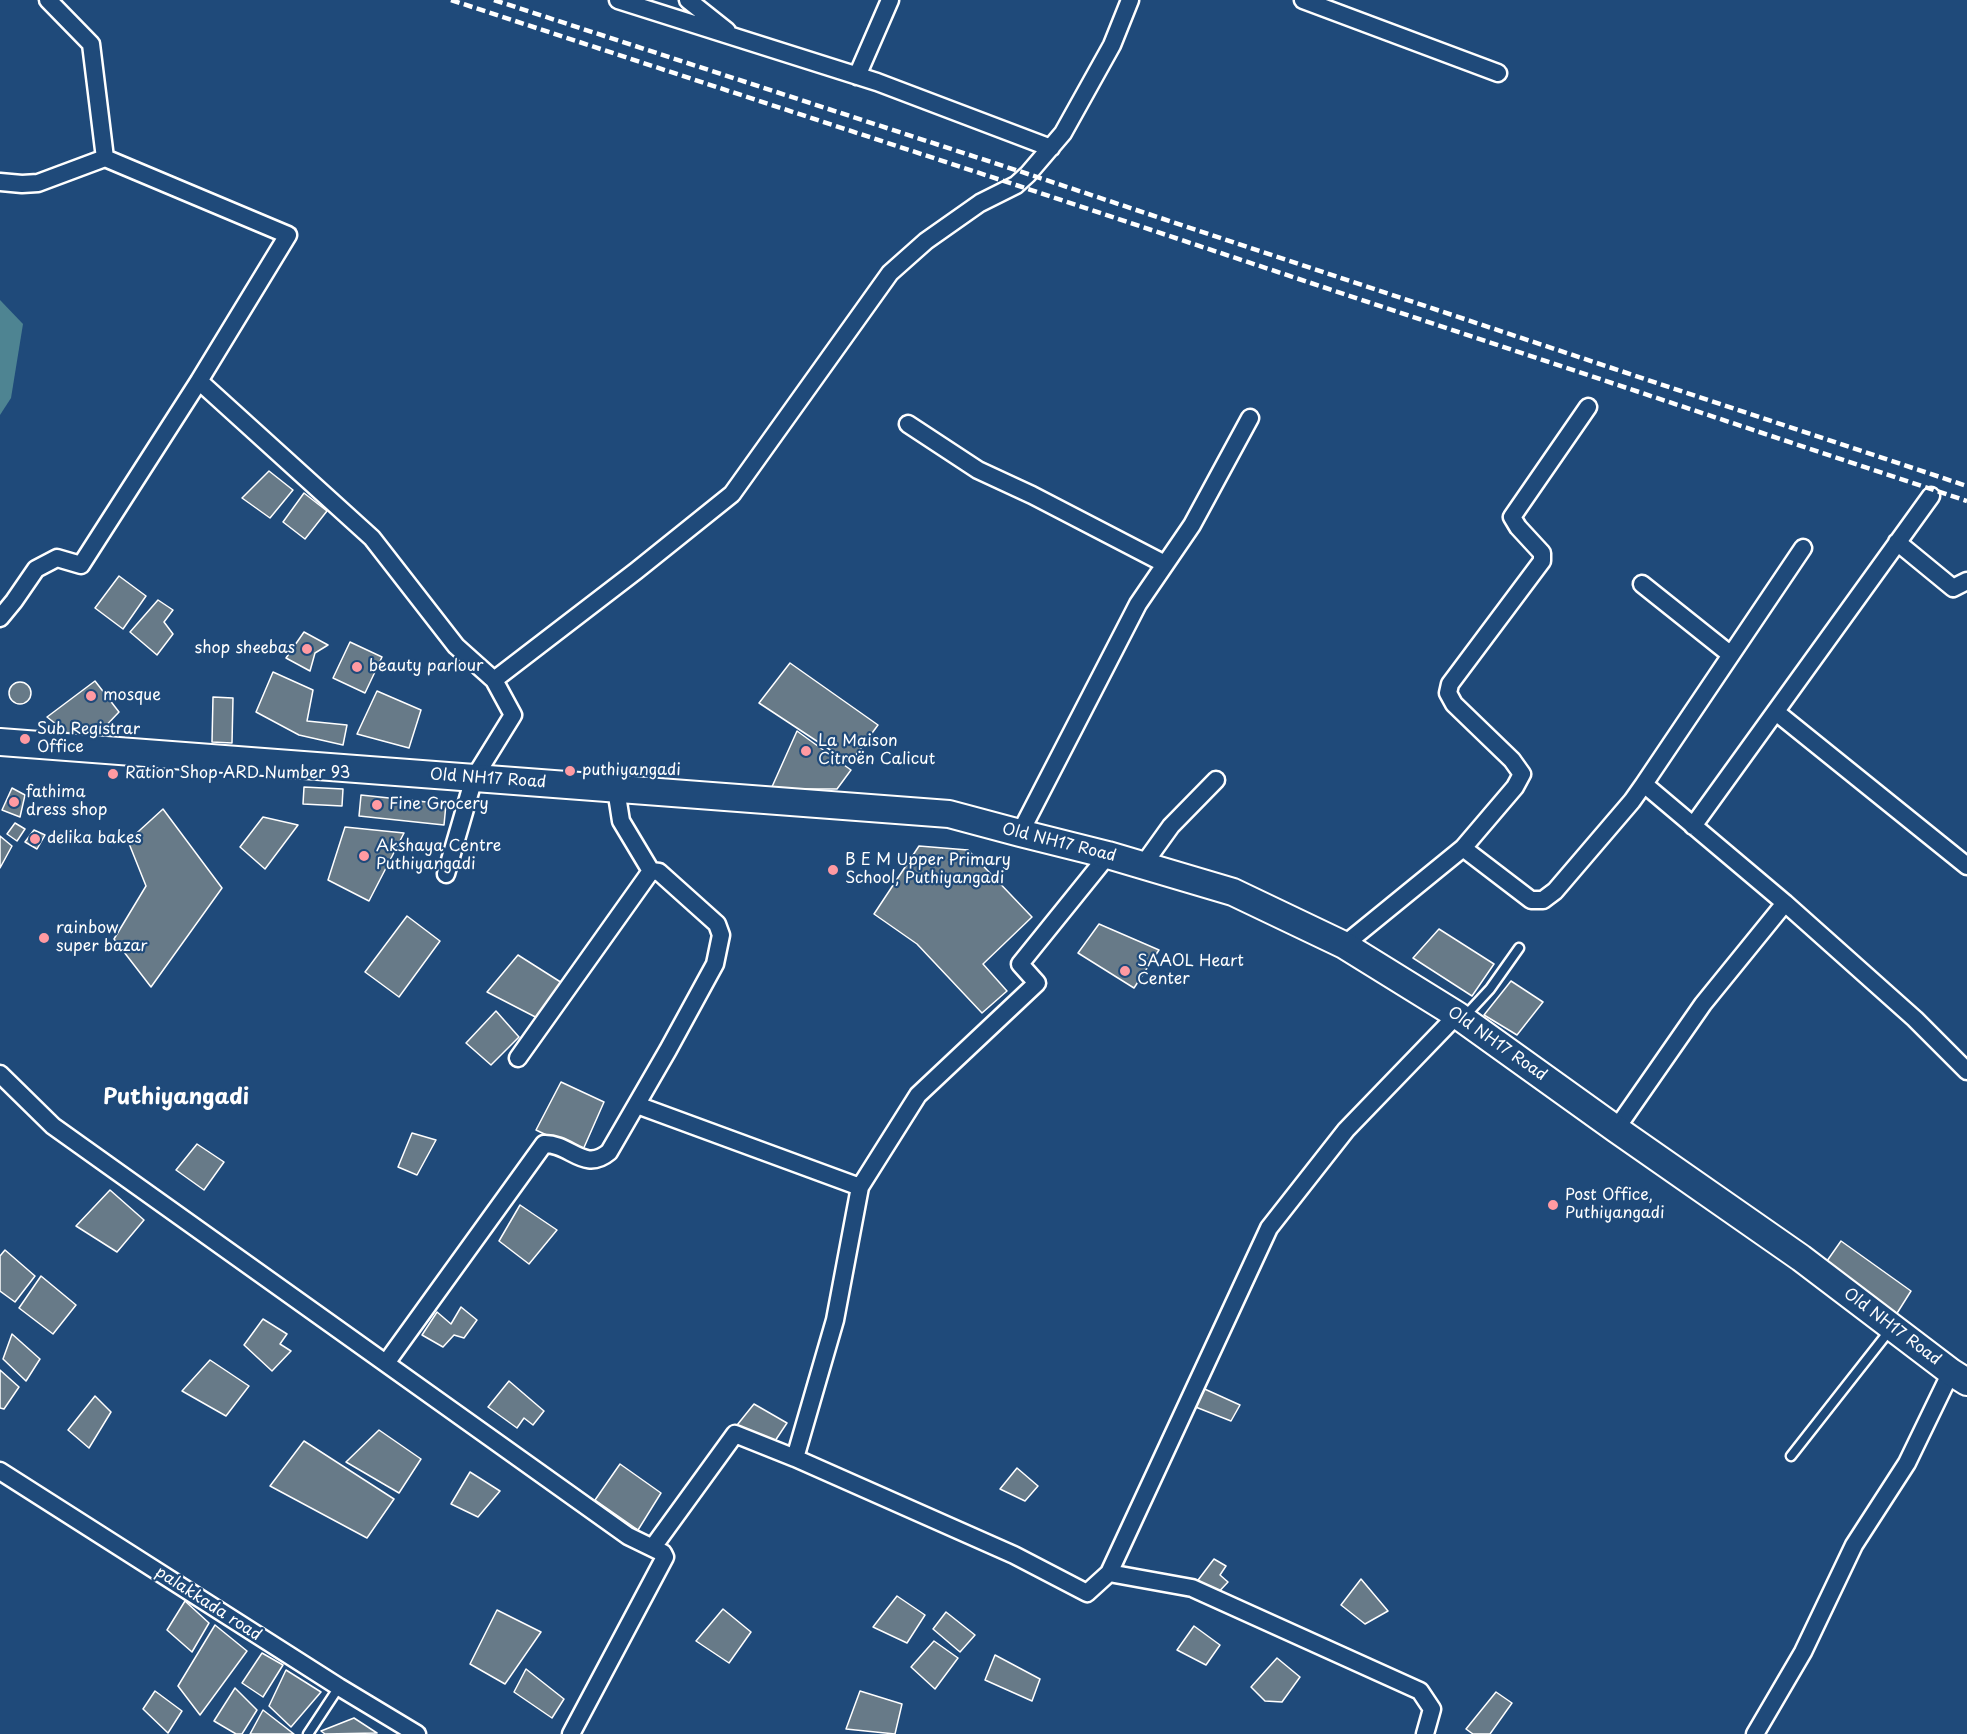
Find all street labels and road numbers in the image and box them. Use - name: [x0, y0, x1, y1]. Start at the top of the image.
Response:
- street label: Old NH17 Road: [429, 765, 547, 793]
- street label: Old NH17 Road: [1000, 820, 1118, 866]
- street label: Old NH17 Road: [1444, 1003, 1550, 1085]
- street label: Old NH17 Road: [1840, 1284, 1944, 1370]
- street label: palakkada road: [151, 1563, 265, 1645]

